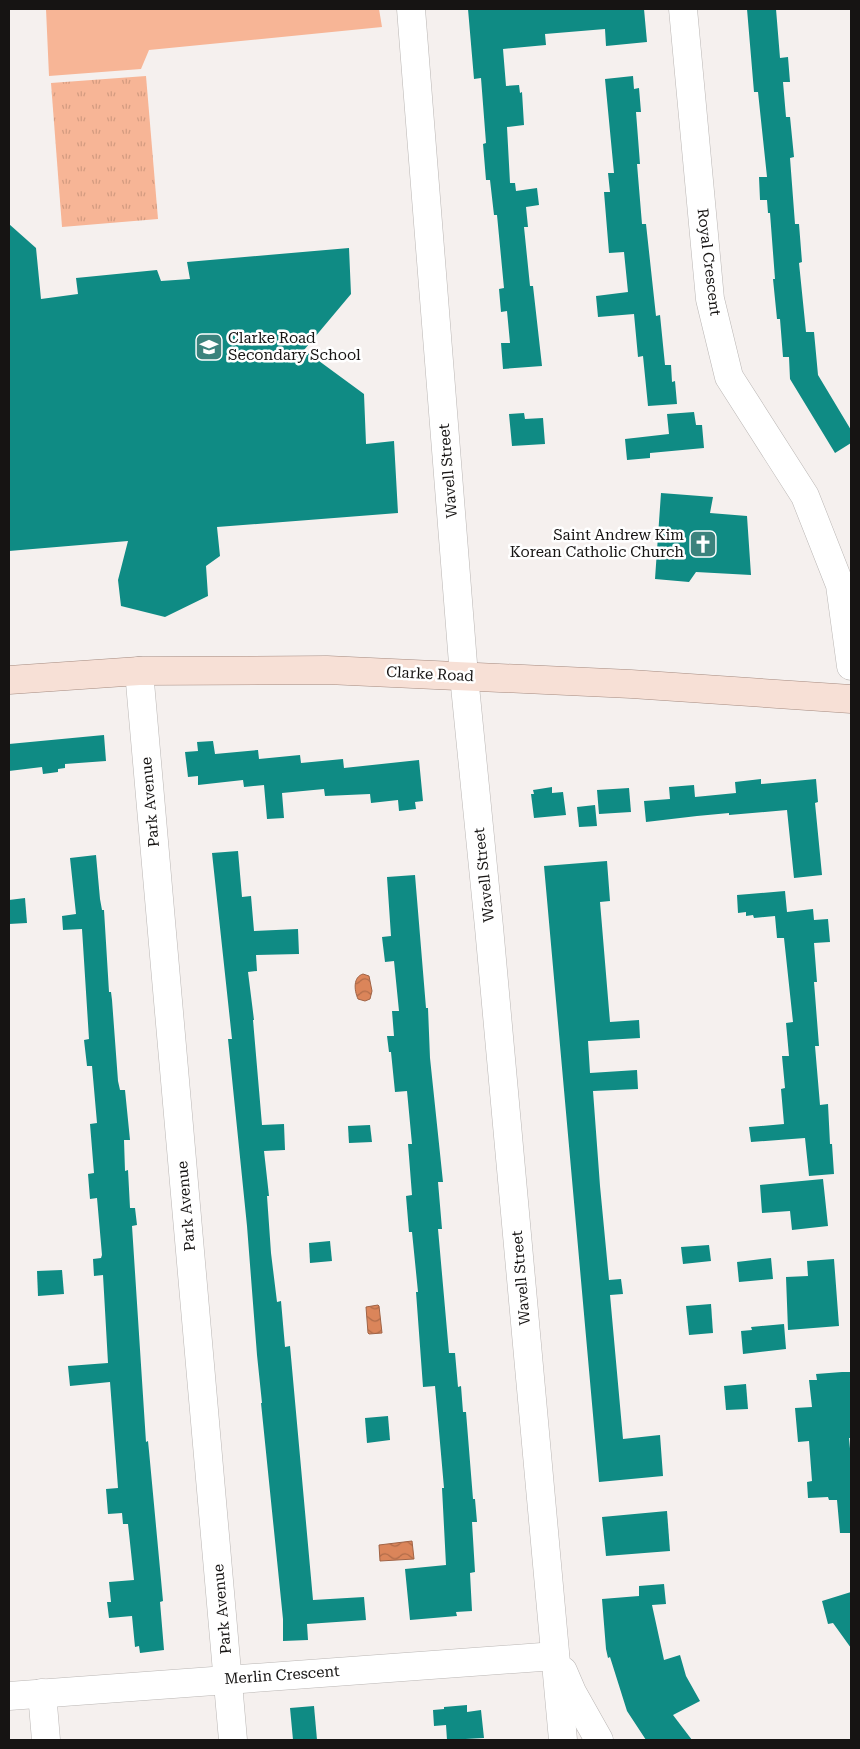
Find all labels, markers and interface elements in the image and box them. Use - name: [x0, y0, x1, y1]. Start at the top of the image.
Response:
- street label: Royal Crescent: [693, 207, 725, 317]
- place label: Clarke Road Secondary School: [228, 329, 361, 364]
- school or university icon: Clarke Road Secondary School: [194, 332, 224, 362]
- street label: Wavell Street: [435, 423, 461, 519]
- place label: Saint Andrew Kim Korean Catholic Church: [510, 526, 684, 561]
- church icon: Saint Andrew Kim Korean Catholic Church: [688, 529, 718, 559]
- street label: Clarke Road: [386, 663, 475, 685]
- street label: Park Avenue: [137, 756, 163, 848]
- street label: Wavell Street: [470, 826, 498, 923]
- street label: Park Avenue: [173, 1160, 199, 1252]
- street label: Wavell Street: [508, 1230, 534, 1326]
- street label: Park Avenue: [209, 1563, 235, 1655]
- street label: Merlin Crescent: [224, 1662, 341, 1688]

